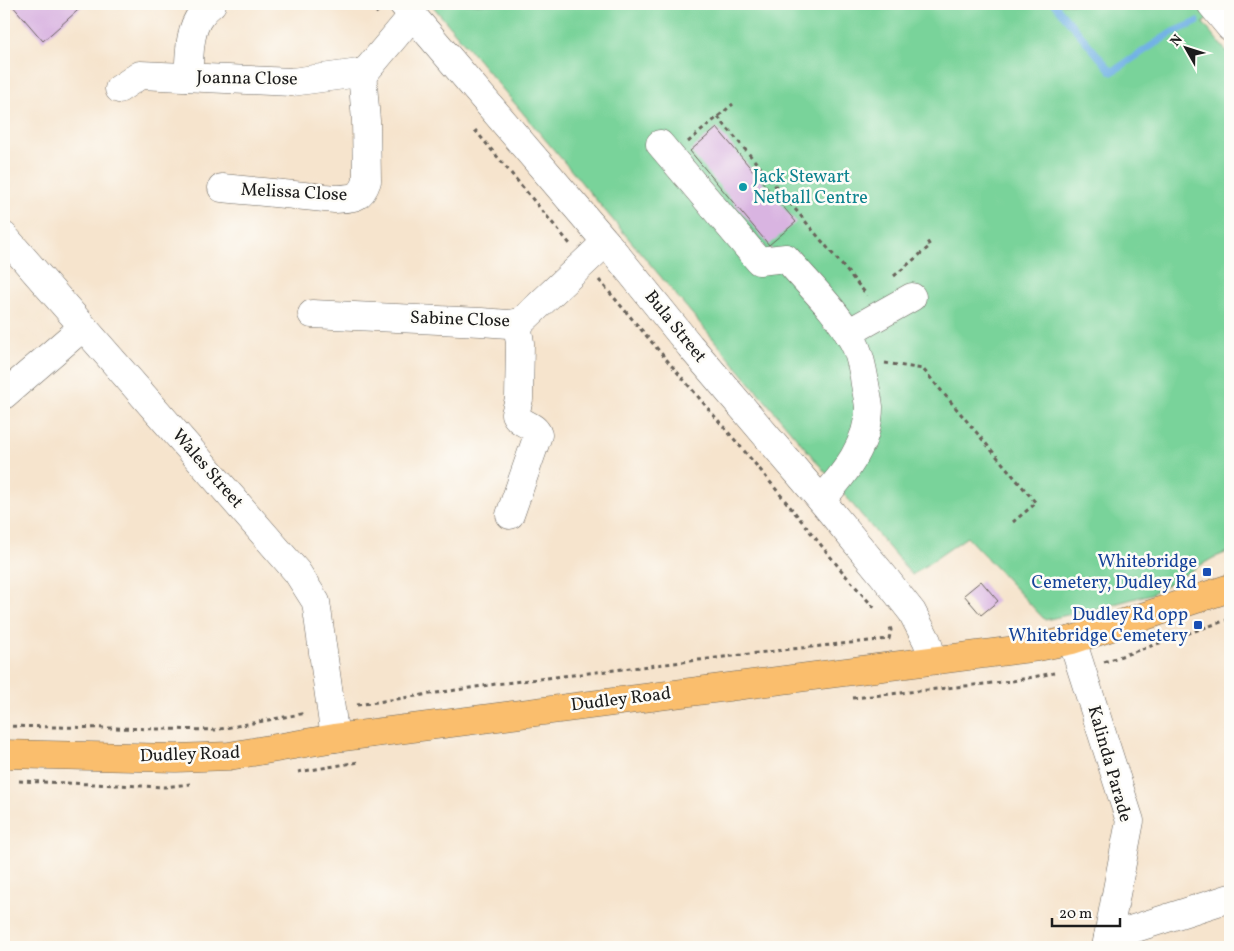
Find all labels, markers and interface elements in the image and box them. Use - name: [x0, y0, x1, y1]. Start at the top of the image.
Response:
- north arrow: [1162, 22, 1212, 72]
- text: N: [1166, 31, 1188, 51]
- street label: Joanna Close: [196, 66, 298, 92]
- place label: Jack Stewart Netball Centre: [753, 165, 868, 211]
- street label: Melissa Close: [240, 178, 348, 208]
- marker: Jack Stewart Netball Centre: [737, 181, 749, 193]
- street label: Bula Street: [638, 286, 712, 368]
- street label: Sabine Close: [410, 306, 510, 334]
- street label: Wales Street: [165, 424, 249, 514]
- place label: Whitebridge Cemetery, Dudley Rd: [1032, 550, 1197, 596]
- marker: Whitebridge Cemetery, Dudley Rd: [1201, 566, 1213, 578]
- place label: Dudley Rd opp Whitebridge Cemetery: [1008, 603, 1188, 649]
- marker: Dudley Rd opp Whitebridge Cemetery: [1192, 619, 1204, 631]
- street label: Dudley Road: [570, 681, 672, 719]
- street label: Kalinda Parade: [1080, 703, 1138, 825]
- street label: Dudley Road: [139, 741, 241, 769]
- scale bar: [1052, 896, 1119, 928]
- text: 20 m: [1059, 904, 1092, 925]

